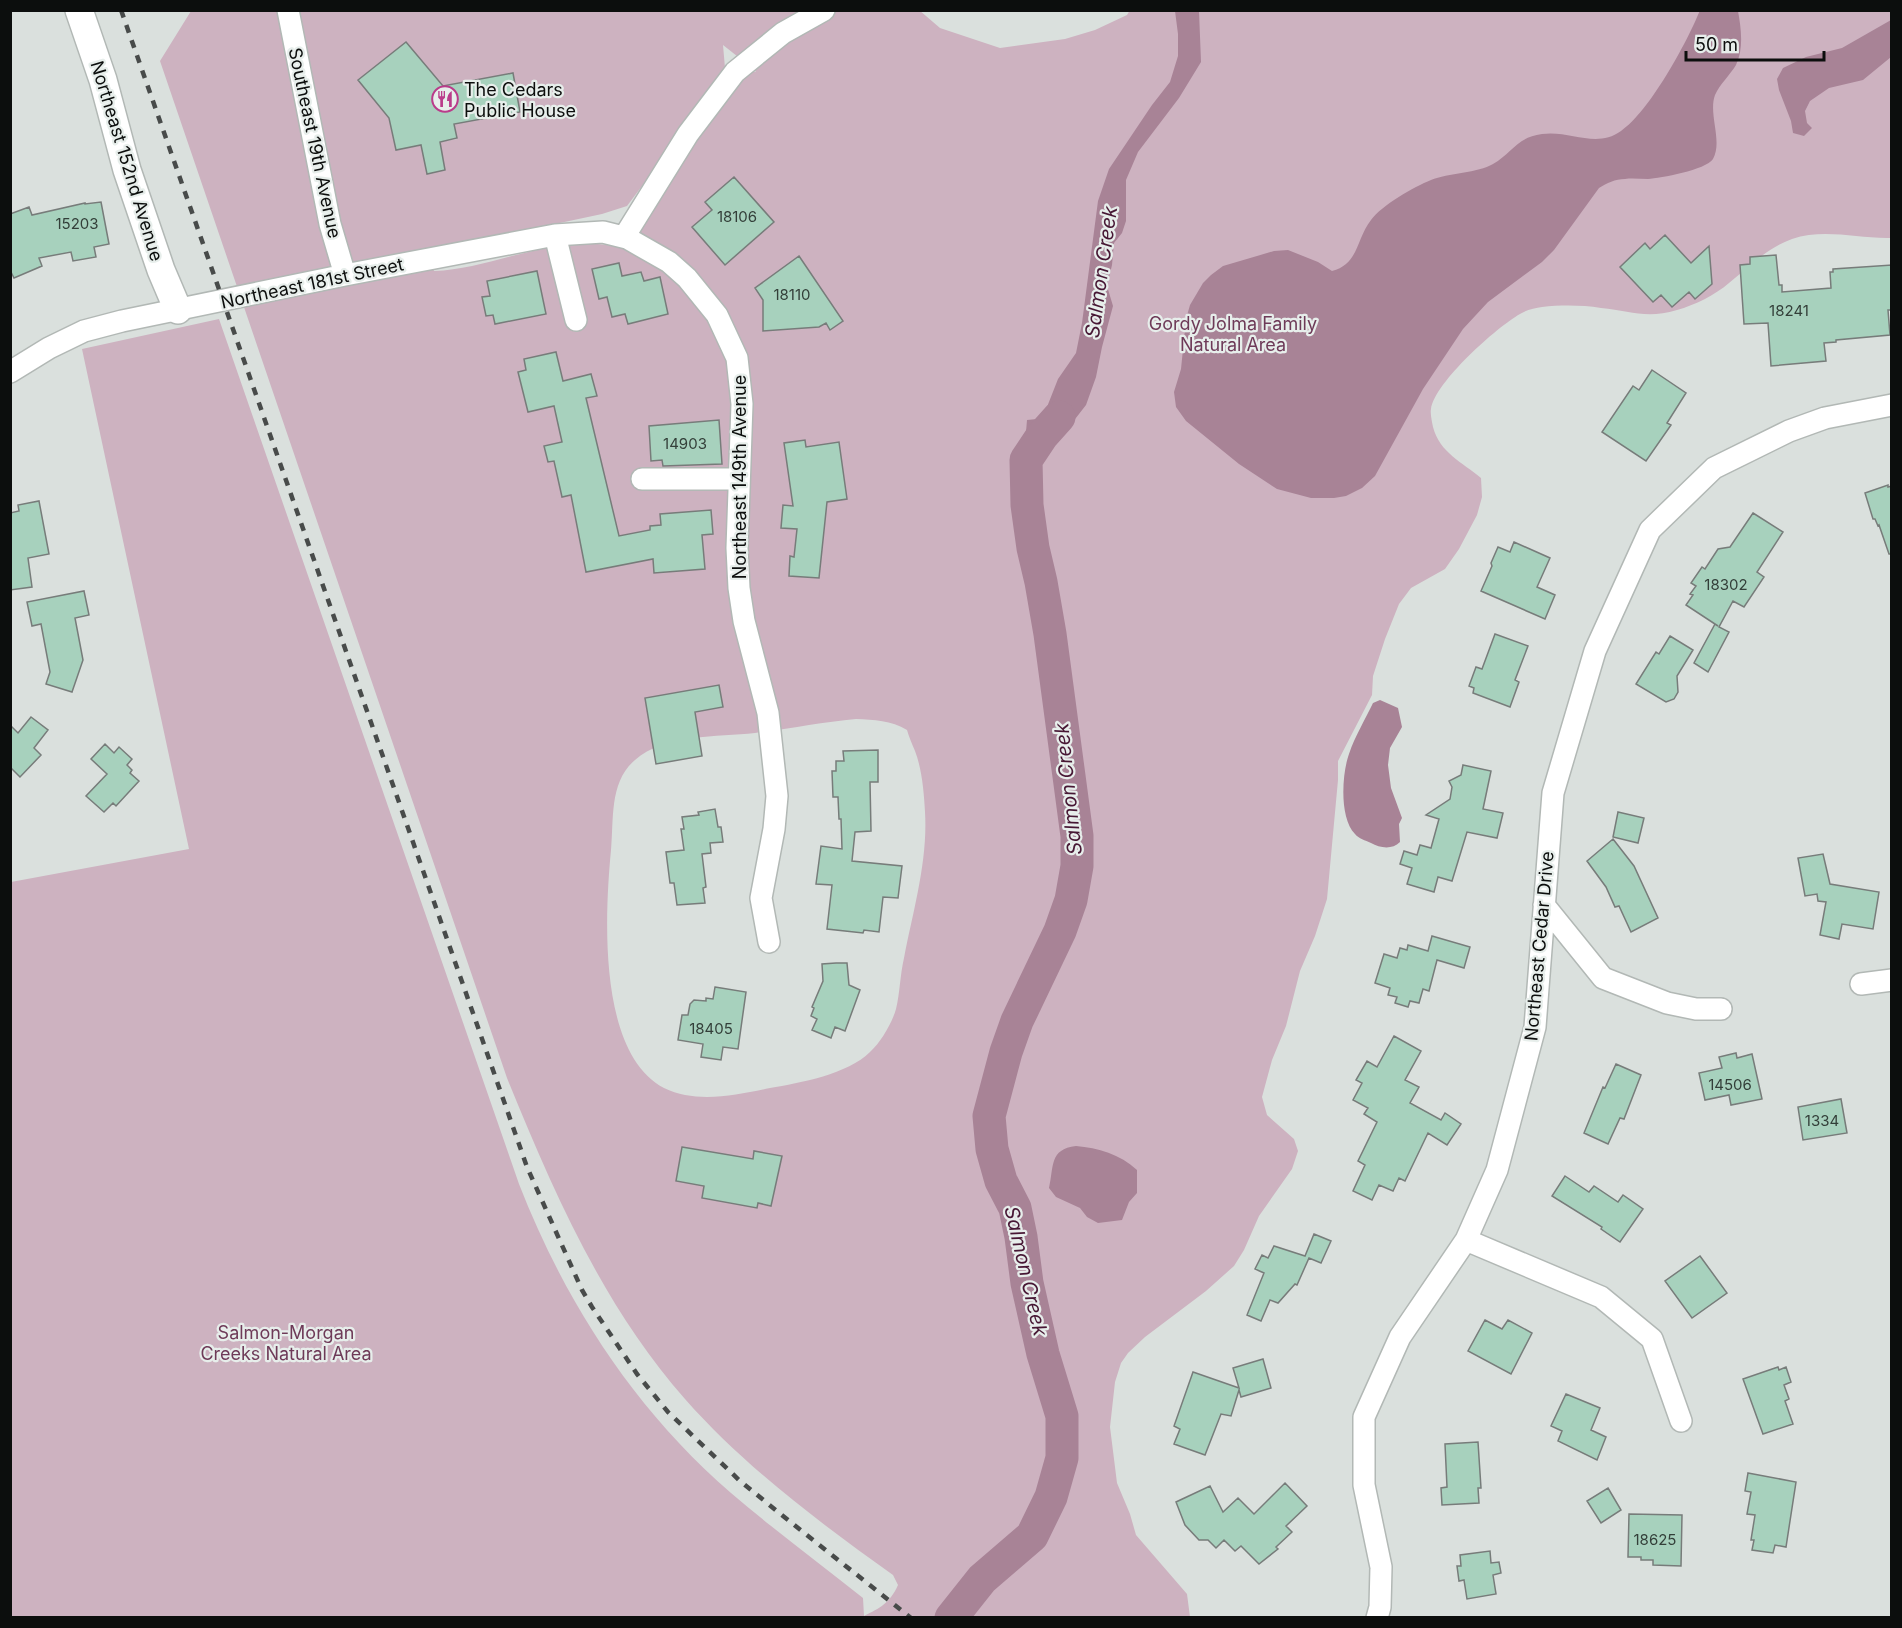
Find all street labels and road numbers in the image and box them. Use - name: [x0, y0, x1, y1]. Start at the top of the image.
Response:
- street label: Southeast 19th Avenue: [285, 46, 345, 240]
- street label: Northeast 152nd Avenue: [86, 58, 168, 264]
- street label: Northeast 181st Street: [219, 253, 405, 313]
- street label: Northeast 149th Avenue: [729, 375, 750, 579]
- street label: Northeast Cedar Drive: [1520, 850, 1558, 1042]

